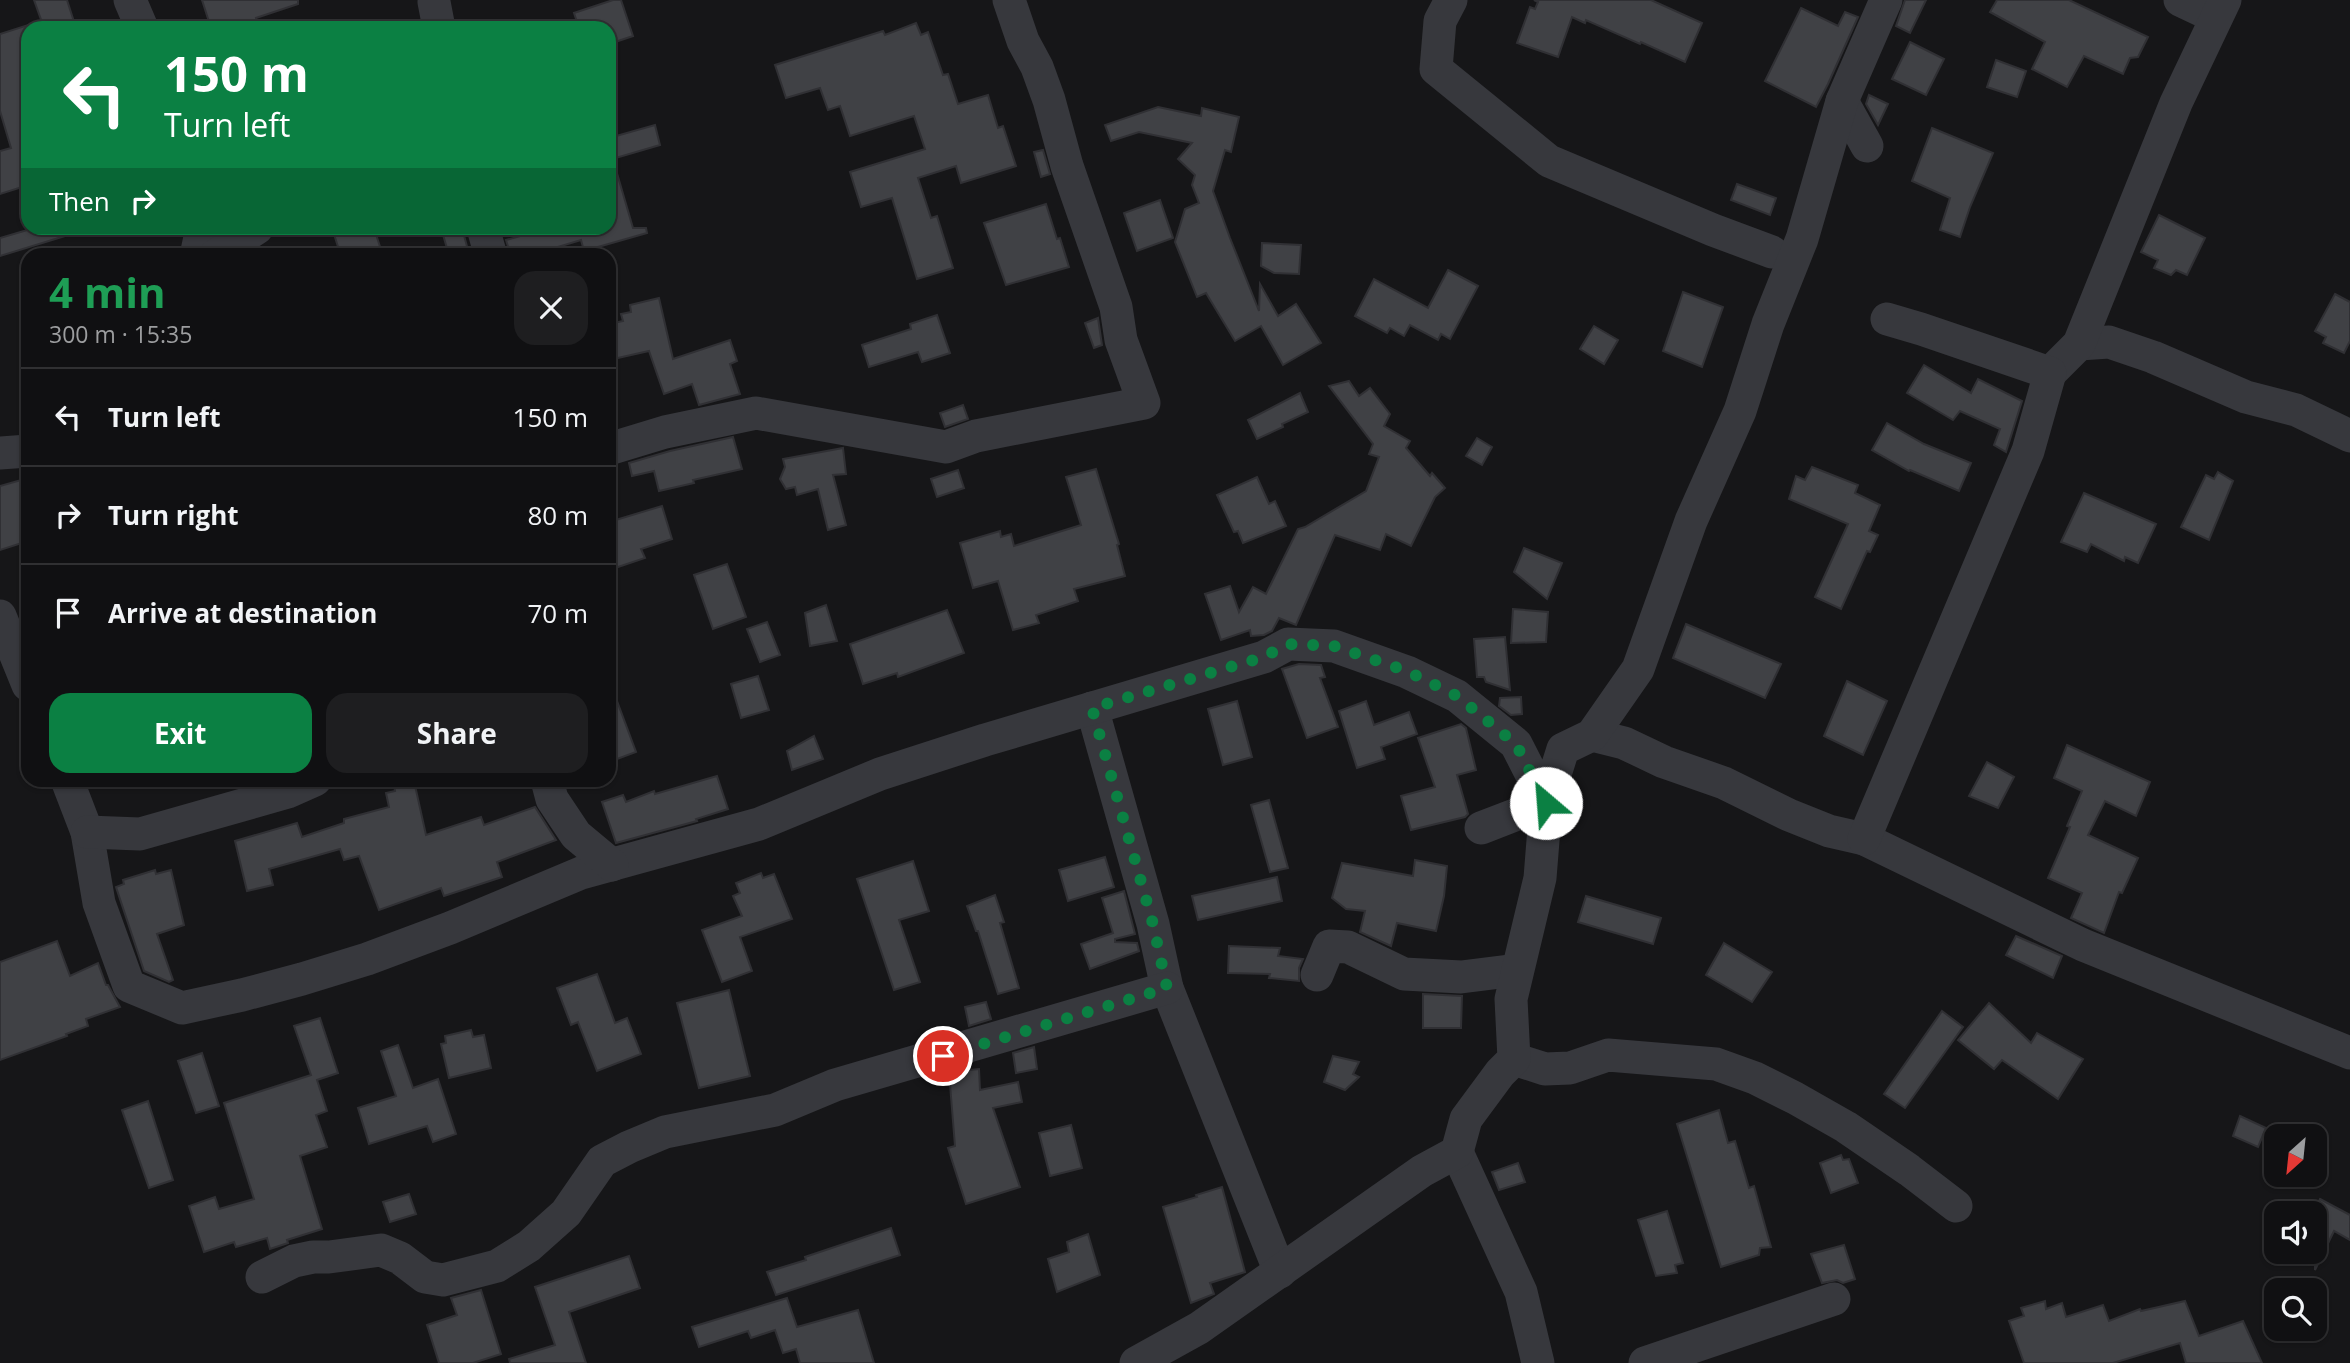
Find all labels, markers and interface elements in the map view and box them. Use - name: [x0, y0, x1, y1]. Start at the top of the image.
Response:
- text: 150 m: [164, 40, 309, 106]
- icon: left: [49, 49, 140, 140]
- text: Turn left: [164, 103, 290, 146]
- icon: right: [124, 182, 162, 220]
- text: Then: [49, 183, 110, 219]
- text: 4 min: [49, 263, 166, 320]
- button: close: [514, 271, 588, 345]
- text: 300 m · 15:35: [49, 318, 192, 350]
- icon: left: [49, 398, 87, 436]
- text: Turn left: [108, 399, 220, 435]
- text: 150 m: [513, 399, 588, 435]
- icon: right: [49, 496, 87, 534]
- text: Turn right: [108, 497, 239, 533]
- text: 80 m: [527, 497, 588, 533]
- icon: arrive: [49, 594, 87, 632]
- text: Arrive at destination: [108, 595, 377, 631]
- text: 70 m: [527, 595, 588, 631]
- button: Exit: [49, 693, 312, 773]
- button: Share: [326, 693, 588, 773]
- position arrow: [1509, 766, 1583, 840]
- pin: [913, 1026, 973, 1086]
- icon: arrive: [924, 1037, 962, 1075]
- north arrow: [2264, 1124, 2328, 1186]
- map controls: [2264, 1124, 2327, 1341]
- button: sound: [2264, 1201, 2327, 1264]
- button: search: [2264, 1278, 2327, 1341]

